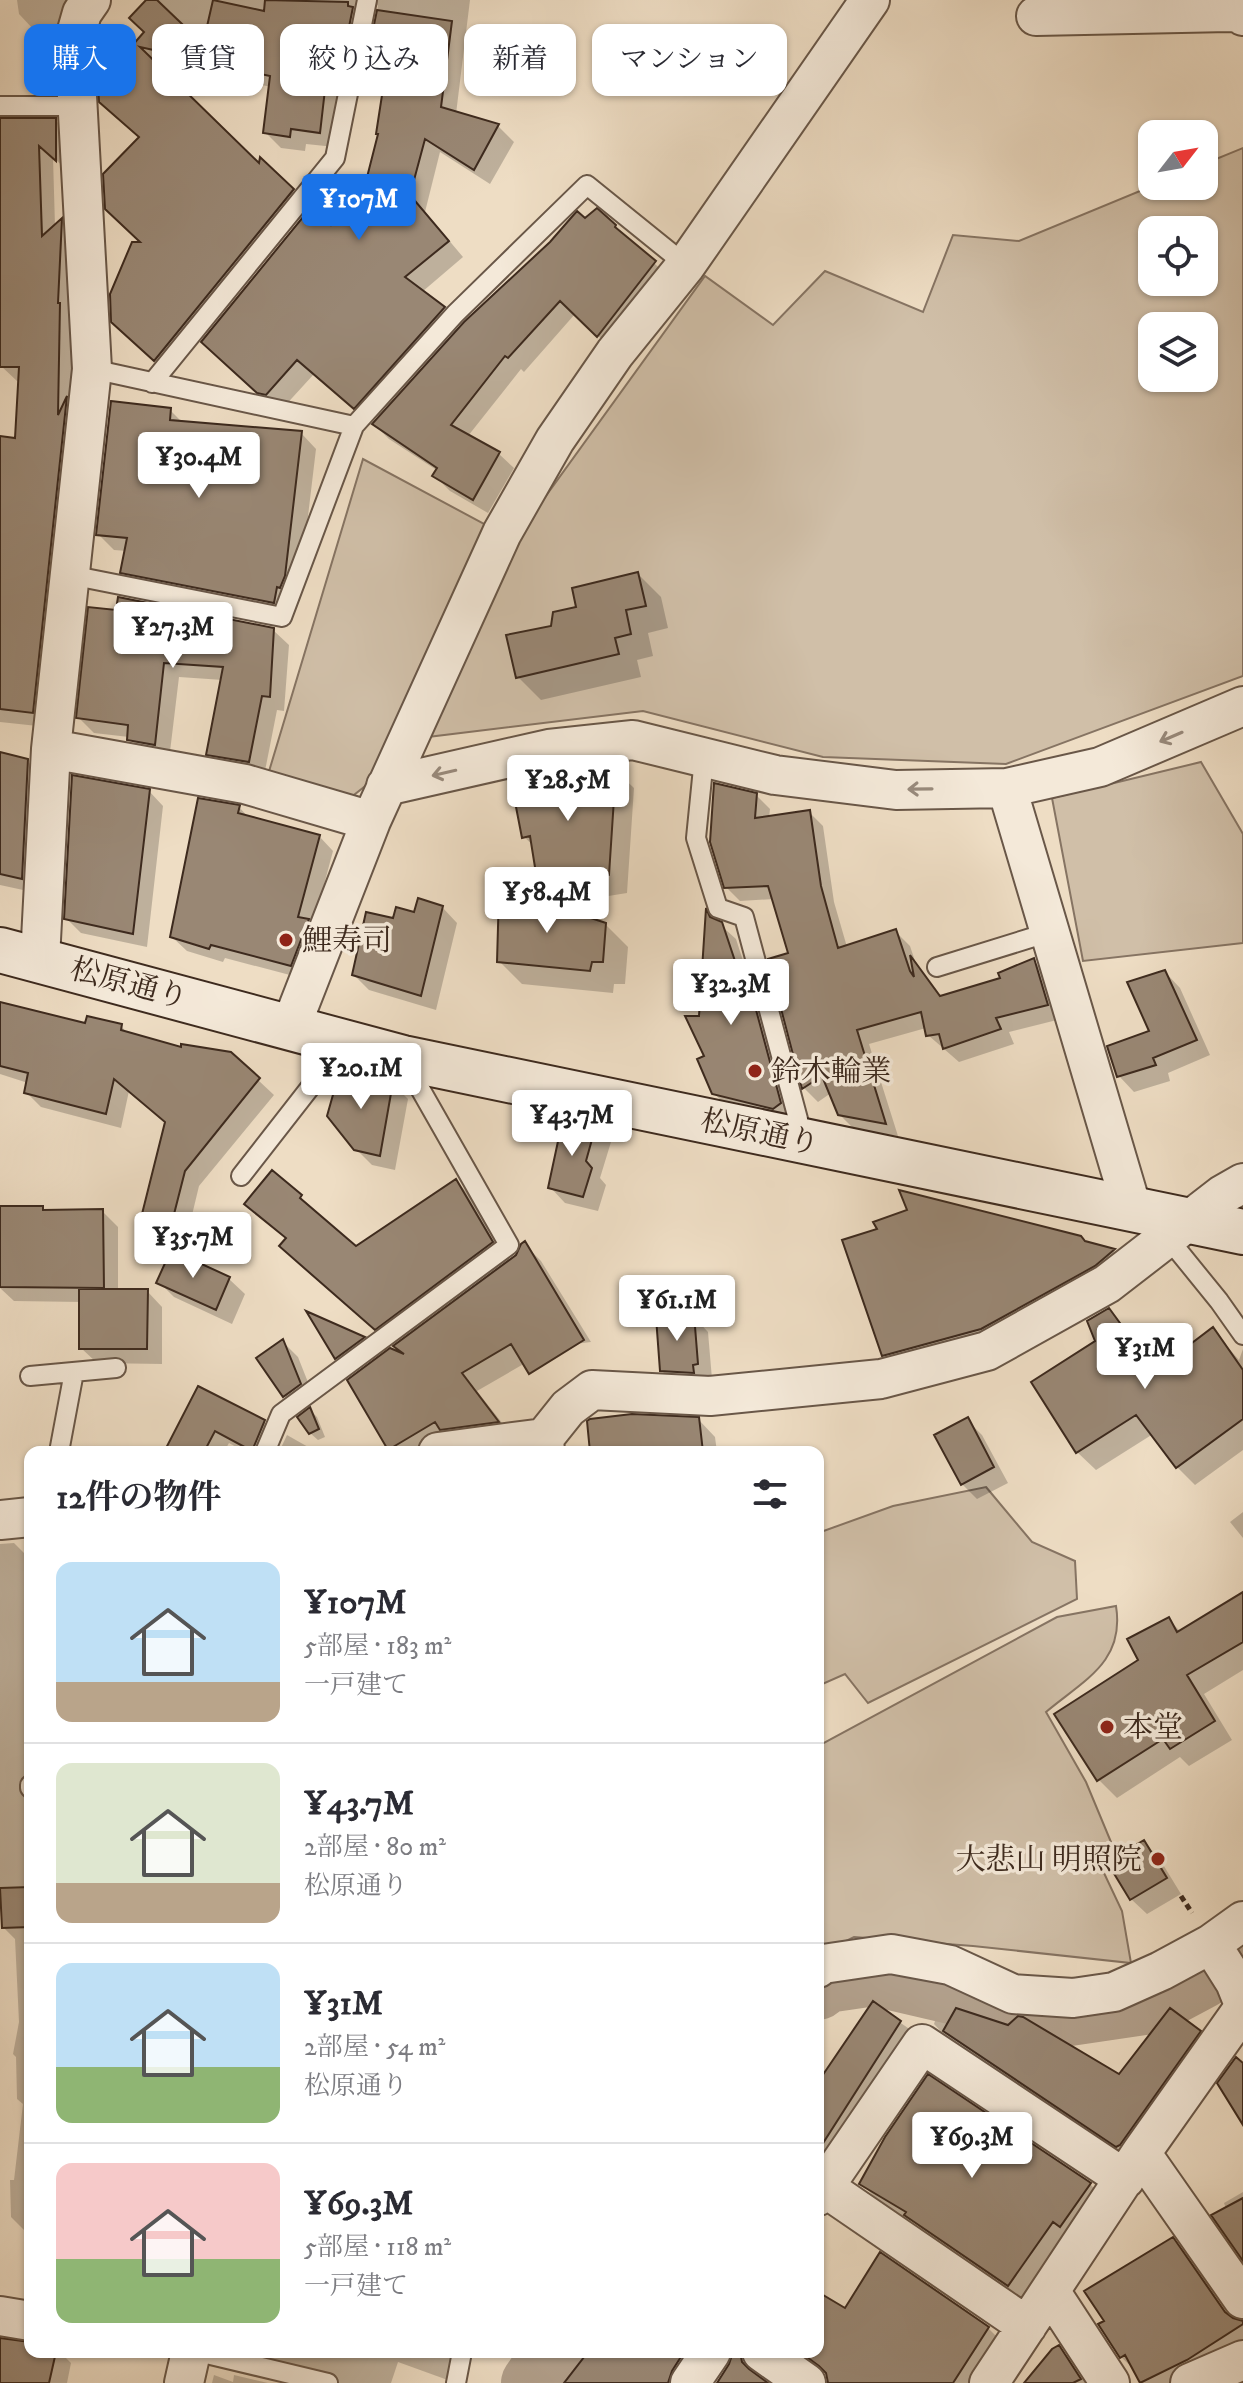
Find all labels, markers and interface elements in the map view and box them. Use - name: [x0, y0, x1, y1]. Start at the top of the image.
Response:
- chip: 購入: [24, 24, 136, 96]
- chip: 賃貸: [152, 24, 264, 96]
- chip: 絞り込み: [280, 24, 448, 96]
- chip: 新着: [464, 24, 576, 96]
- chip: マンション: [592, 24, 787, 96]
- north arrow: [1138, 120, 1218, 200]
- map controls: [1138, 120, 1218, 392]
- pin: ¥107M: [303, 174, 415, 242]
- text: ¥107M: [320, 183, 398, 216]
- button: locate: [1138, 216, 1218, 296]
- button: layers: [1138, 312, 1218, 392]
- pin: ¥30.4M: [134, 432, 264, 500]
- text: ¥30.4M: [156, 441, 242, 474]
- pin: ¥27.3M: [108, 602, 238, 670]
- text: ¥27.3M: [132, 611, 214, 644]
- one-way arrow: [1159, 731, 1184, 745]
- pin: ¥28.5M: [503, 755, 633, 823]
- text: ¥28.5M: [525, 764, 611, 797]
- one-way arrow: [432, 766, 457, 781]
- one-way arrow: [907, 782, 934, 797]
- pin: ¥58.4M: [482, 867, 612, 935]
- text: ¥58.4M: [503, 876, 591, 909]
- place label: 鯉寿司: [302, 923, 392, 960]
- marker: 鯉寿司: [277, 931, 295, 949]
- street label: 松原通り: [66, 951, 191, 1018]
- pin: ¥32.3M: [666, 959, 796, 1027]
- text: ¥32.3M: [691, 968, 771, 1001]
- pin: ¥20.1M: [296, 1043, 426, 1111]
- text: ¥20.1M: [319, 1052, 403, 1085]
- place label: 鈴木輪業: [771, 1054, 891, 1091]
- marker: 鈴木輪業: [746, 1062, 764, 1080]
- pin: ¥43.7M: [507, 1090, 637, 1158]
- text: ¥43.7M: [530, 1099, 614, 1132]
- street label: 松原通り: [697, 1103, 822, 1164]
- pin: ¥35.7M: [128, 1212, 258, 1280]
- text: ¥35.7M: [152, 1221, 234, 1254]
- pin: ¥61.1M: [612, 1275, 742, 1343]
- text: ¥61.1M: [637, 1284, 717, 1317]
- pin: ¥31M: [1098, 1323, 1192, 1391]
- text: ¥31M: [1115, 1332, 1175, 1365]
- icon: filters: [748, 1472, 792, 1516]
- text: 12件の物件: [56, 1477, 221, 1519]
- text: ¥107M: [304, 1582, 406, 1624]
- icon: home: [120, 1594, 216, 1690]
- text: 5部屋 · 183 m²: [304, 1630, 451, 1663]
- text: 一戸建て: [304, 1669, 408, 1702]
- place label: 本堂: [1123, 1710, 1183, 1747]
- marker: 本堂: [1098, 1718, 1116, 1736]
- text: ¥43.7M: [304, 1783, 414, 1825]
- icon: home: [120, 1795, 216, 1891]
- text: 2部屋 · 80 m²: [304, 1831, 446, 1864]
- place label: 大悲山 明照院: [956, 1842, 1142, 1879]
- marker: 大悲山 明照院: [1149, 1850, 1167, 1868]
- text: 松原通り: [304, 1870, 408, 1903]
- text: ¥31M: [304, 1983, 383, 2025]
- icon: home: [120, 1995, 216, 2091]
- text: 2部屋 · 54 m²: [304, 2031, 445, 2064]
- text: 松原通り: [304, 2070, 408, 2103]
- pin: ¥69.3M: [907, 2112, 1037, 2180]
- text: ¥69.3M: [930, 2121, 1014, 2154]
- text: ¥69.3M: [304, 2183, 413, 2225]
- icon: home: [120, 2195, 216, 2291]
- text: 5部屋 · 118 m²: [304, 2231, 451, 2264]
- text: 一戸建て: [304, 2270, 408, 2303]

